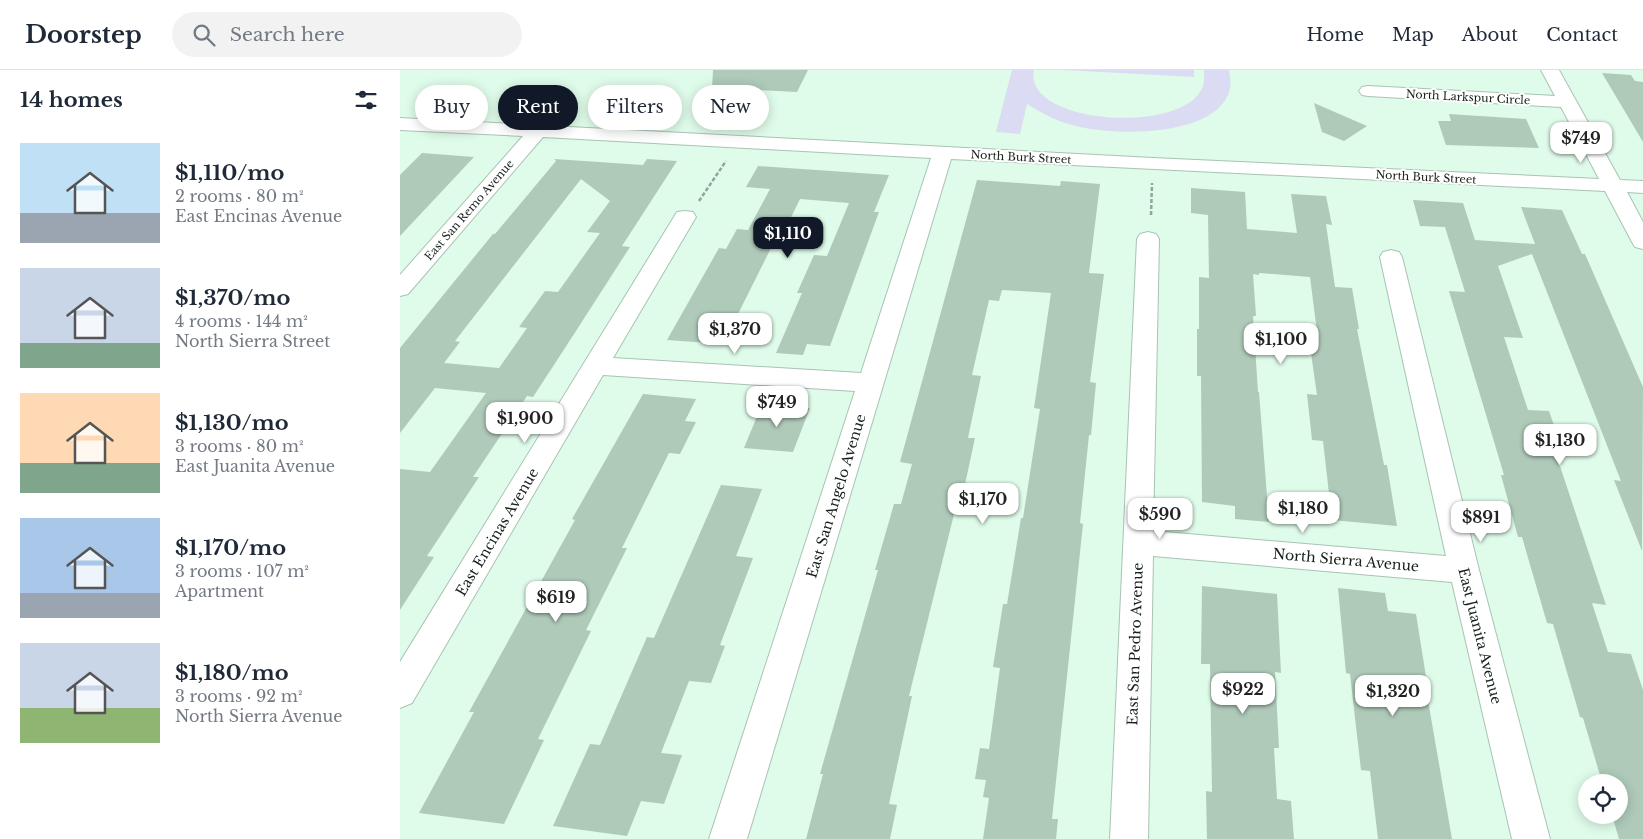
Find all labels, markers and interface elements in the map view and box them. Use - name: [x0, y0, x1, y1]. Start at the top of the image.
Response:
- search box: [172, 12, 522, 57]
- text: Doorstep: [25, 20, 142, 49]
- icon: search: [190, 21, 218, 49]
- text: Search here: [230, 23, 345, 46]
- text: Home: [1306, 24, 1364, 46]
- text: Map: [1392, 24, 1434, 46]
- text: About: [1462, 24, 1518, 46]
- text: Contact: [1546, 24, 1618, 46]
- chip: Buy: [415, 85, 488, 130]
- chip: Rent: [498, 85, 578, 130]
- chip: Filters: [588, 85, 682, 130]
- chip: New: [692, 85, 769, 130]
- icon: filters: [352, 86, 380, 114]
- text: 14 homes: [20, 87, 123, 113]
- street label: North Larkspur Circle: [1405, 87, 1531, 107]
- pin: $749: [1551, 122, 1611, 164]
- text: $749: [1561, 128, 1601, 148]
- street label: North Burk Street: [970, 147, 1073, 167]
- street label: East San Remo Avenue: [421, 157, 517, 263]
- text: $1,110/mo: [175, 160, 284, 186]
- icon: home: [60, 163, 120, 223]
- street label: North Burk Street: [1375, 167, 1478, 187]
- text: 2 rooms · 80 m²: [175, 186, 303, 206]
- text: East Encinas Avenue: [175, 206, 342, 226]
- pin: $1,110: [747, 216, 829, 259]
- text: $1,110: [764, 223, 812, 243]
- text: $1,370/mo: [175, 285, 290, 311]
- icon: home: [60, 288, 120, 348]
- text: 4 rooms · 144 m²: [175, 311, 308, 331]
- pin: $1,370: [694, 312, 776, 355]
- text: $1,370: [709, 319, 761, 339]
- pin: $1,100: [1240, 322, 1322, 365]
- text: $1,100: [1255, 329, 1307, 349]
- text: North Sierra Street: [175, 331, 330, 351]
- pin: $749: [747, 386, 807, 428]
- text: $749: [757, 392, 797, 412]
- pin: $1,900: [484, 402, 566, 444]
- text: $1,900: [497, 408, 553, 428]
- text: $1,130/mo: [175, 410, 289, 436]
- street label: East San Angelo Avenue: [802, 412, 870, 580]
- icon: home: [60, 413, 120, 473]
- pin: $1,130: [1519, 424, 1601, 466]
- text: $1,130: [1535, 430, 1585, 450]
- text: 3 rooms · 80 m²: [175, 436, 303, 456]
- text: East Juanita Avenue: [175, 456, 335, 476]
- street label: East Encinas Avenue: [452, 465, 542, 599]
- pin: $1,170: [942, 482, 1024, 525]
- text: $1,170: [959, 489, 1007, 509]
- pin: $1,180: [1262, 492, 1344, 534]
- pin: $590: [1130, 498, 1190, 540]
- text: $1,180: [1278, 498, 1328, 518]
- pin: $891: [1451, 500, 1511, 543]
- text: $590: [1139, 504, 1181, 524]
- text: $891: [1462, 507, 1500, 527]
- text: $1,170/mo: [175, 535, 286, 561]
- icon: home: [60, 538, 120, 598]
- street label: North Sierra Avenue: [1272, 545, 1420, 575]
- text: 3 rooms · 107 m²: [175, 561, 309, 581]
- street label: East San Pedro Avenue: [1123, 562, 1147, 726]
- street label: East Juanita Avenue: [1454, 566, 1506, 706]
- pin: $619: [526, 580, 586, 623]
- text: Apartment: [175, 581, 264, 601]
- text: $619: [537, 587, 575, 607]
- text: $1,180/mo: [175, 660, 289, 686]
- icon: home: [60, 663, 120, 723]
- pin: $922: [1213, 672, 1273, 715]
- pin: $1,320: [1352, 674, 1434, 717]
- text: $922: [1222, 679, 1264, 699]
- text: $1,320: [1366, 681, 1420, 701]
- text: 3 rooms · 92 m²: [175, 686, 302, 706]
- text: North Sierra Avenue: [175, 706, 342, 726]
- map controls: [1578, 774, 1628, 824]
- button: locate: [1578, 774, 1628, 824]

